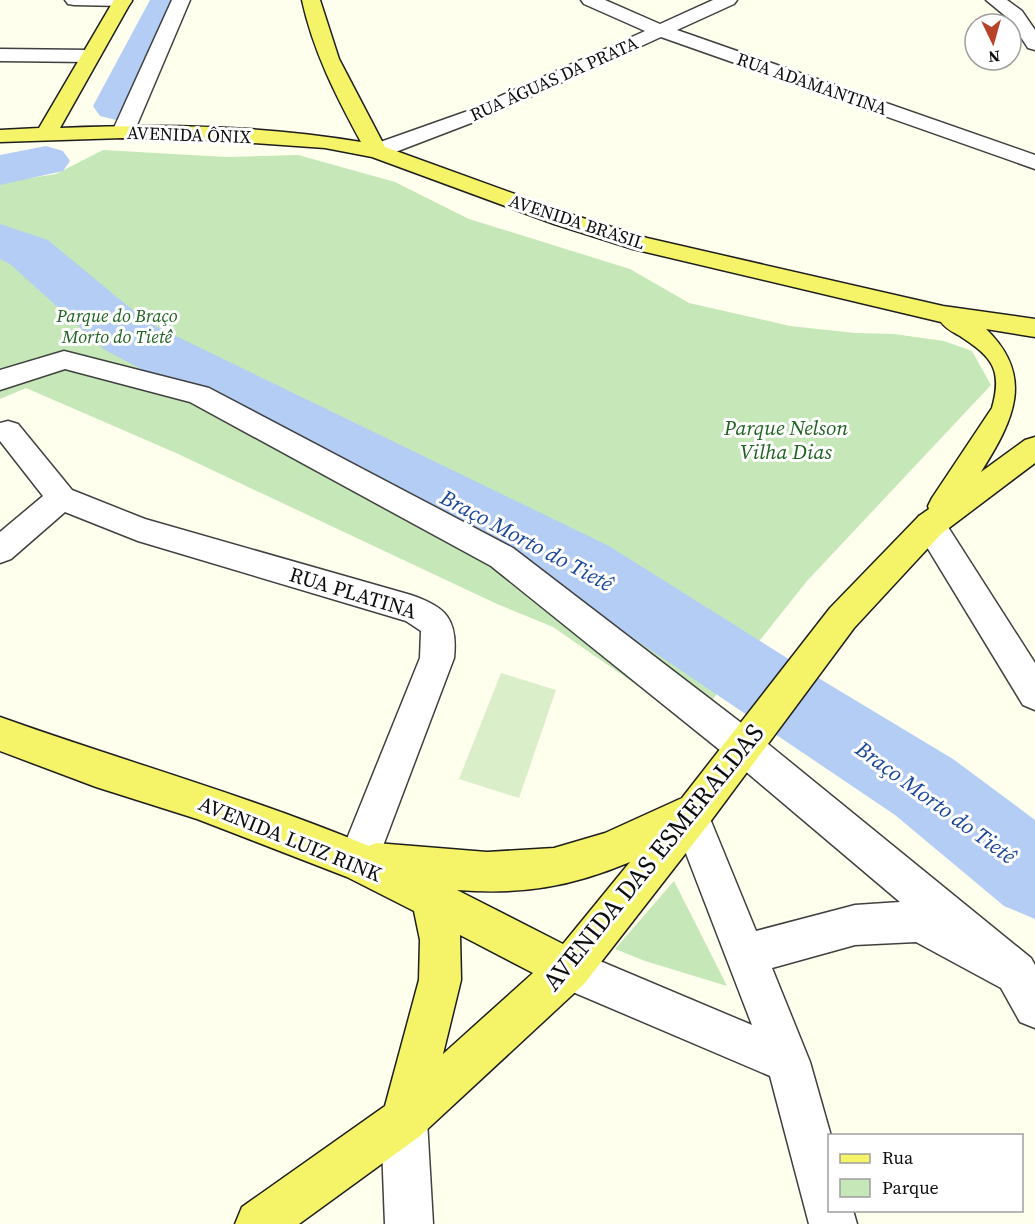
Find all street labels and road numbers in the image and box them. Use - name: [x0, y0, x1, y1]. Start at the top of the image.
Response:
- street label: RUA ÁGUAS DA PRATA: [466, 30, 642, 127]
- street label: RUA ADAMANTINA: [734, 46, 891, 121]
- street label: AVENIDA ÔNIX: [127, 120, 252, 149]
- street label: AVENIDA BRASIL: [506, 188, 648, 255]
- street label: RUA PLATINA: [286, 559, 420, 626]
- street label: AVENIDA DAS ESMERALDAS: [534, 716, 772, 998]
- street label: AVENIDA LUIZ RINK: [194, 789, 386, 889]

